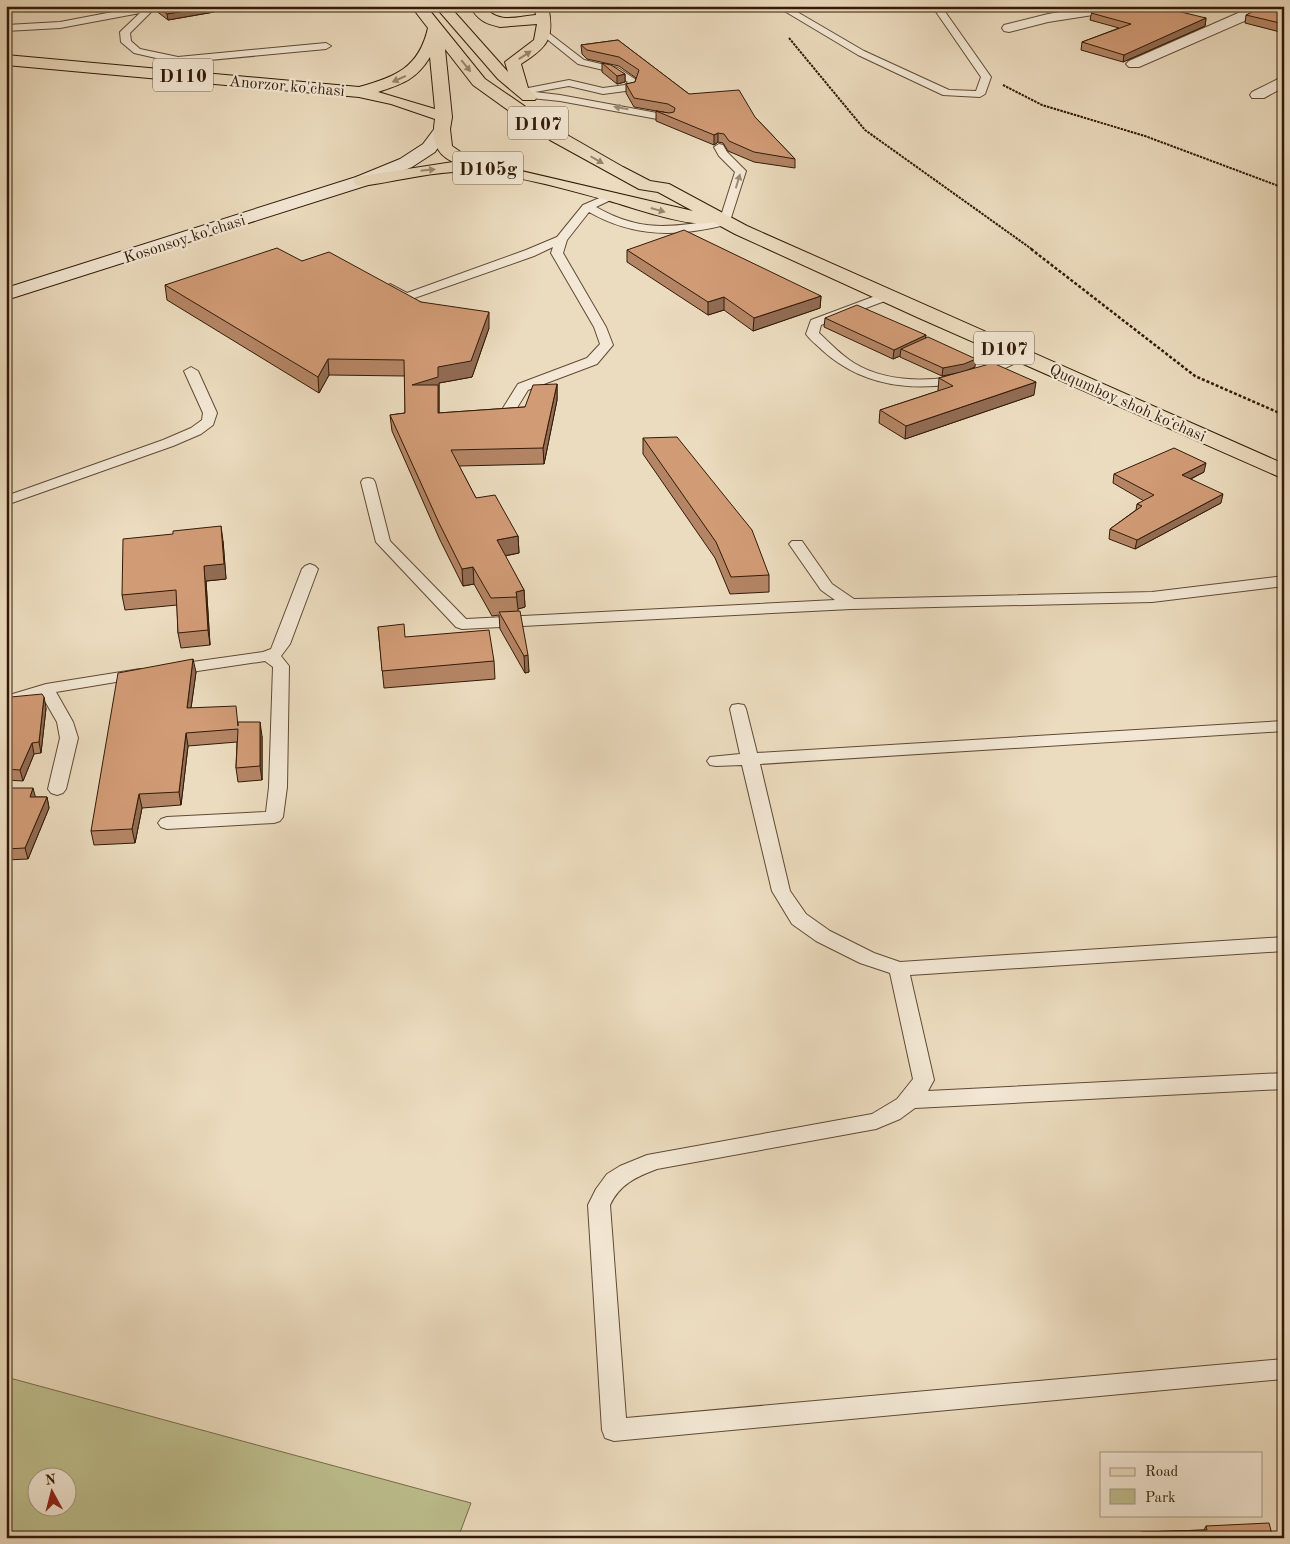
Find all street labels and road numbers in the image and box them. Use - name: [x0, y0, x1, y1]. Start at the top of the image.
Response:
- road number: D110: [153, 58, 213, 92]
- street label: Anorzor ko'chasi: [228, 74, 345, 100]
- road number: D107: [508, 106, 568, 140]
- road number: D105g: [453, 152, 523, 184]
- street label: Kosonsoy ko’chasi: [122, 213, 247, 267]
- road number: D107: [974, 332, 1034, 364]
- street label: Ququmboy shoh koʻchasi: [1047, 362, 1208, 446]

